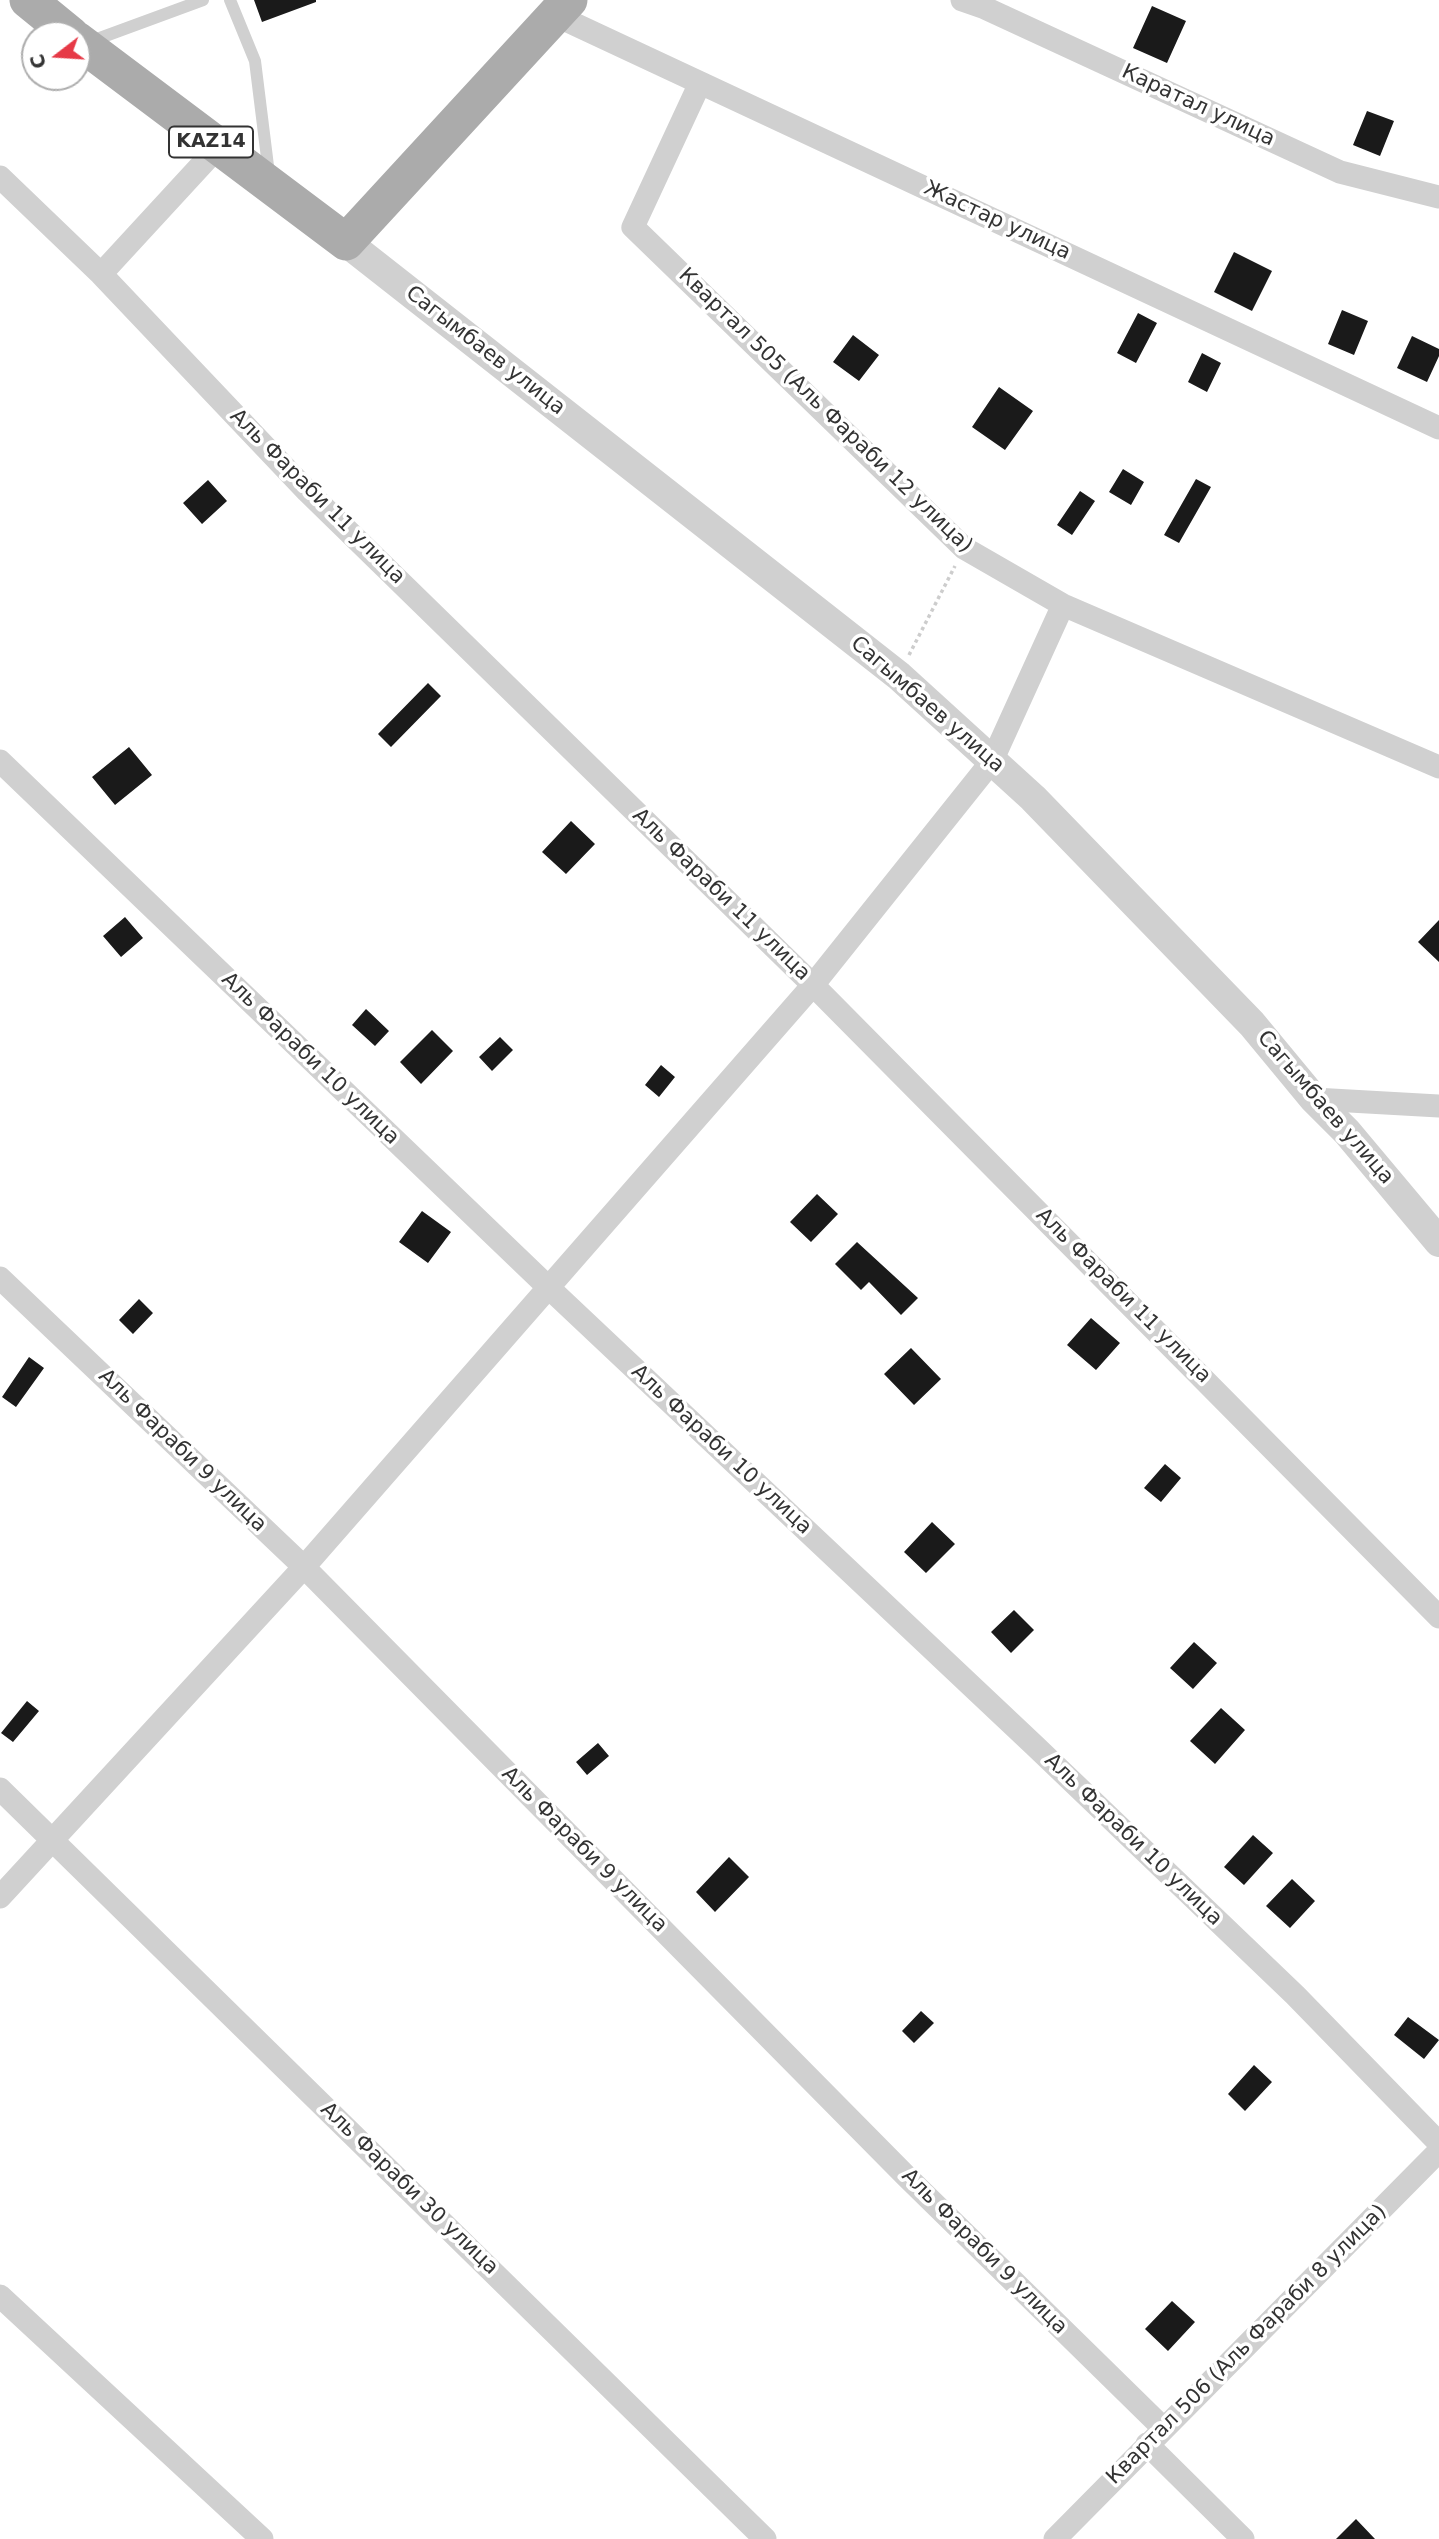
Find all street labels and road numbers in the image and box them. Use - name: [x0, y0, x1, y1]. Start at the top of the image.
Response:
- street label: Каратал улица: [1118, 60, 1278, 152]
- road number: KAZ14: [169, 126, 253, 158]
- street label: Жастар улица: [920, 176, 1074, 266]
- street label: Квартал 505 (Аль Фараби 12 улица): [673, 263, 977, 559]
- street label: Сагымбаев улица: [400, 281, 570, 421]
- street label: Аль Фараби 11 улица: [224, 404, 410, 590]
- street label: Сагымбаев улица: [845, 631, 1009, 779]
- street label: Аль Фараби 11 улица: [627, 804, 815, 986]
- street label: Аль Фараби 10 улица: [216, 968, 404, 1150]
- street label: Сагымбаев улица: [1251, 1026, 1399, 1190]
- street label: Аль Фараби 11 улица: [1030, 1203, 1216, 1389]
- street label: Аль Фараби 10 улица: [626, 1360, 816, 1540]
- street label: Аль Фараби 9 улица: [93, 1364, 271, 1538]
- street label: Аль Фараби 10 улица: [1039, 1749, 1227, 1931]
- street label: Аль Фараби 9 улица: [496, 1762, 672, 1938]
- street label: Аль Фараби 30 улица: [315, 2098, 503, 2280]
- street label: Аль Фараби 9 улица: [896, 2164, 1072, 2340]
- street label: Квартал 506 (Аль Фараби 8 улица): [1102, 2200, 1392, 2490]

